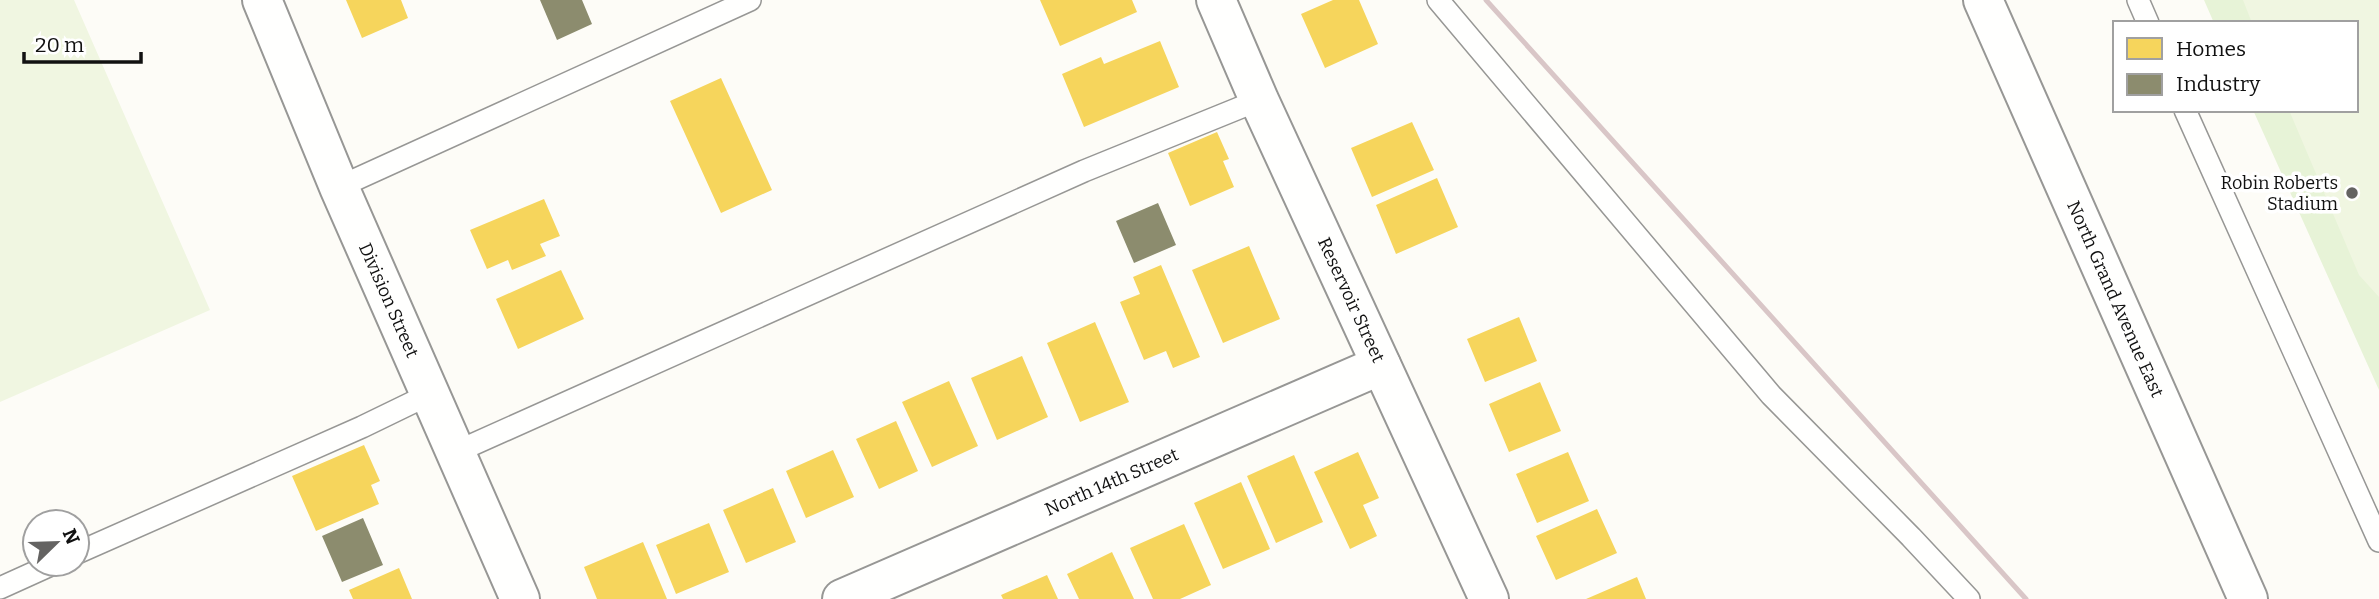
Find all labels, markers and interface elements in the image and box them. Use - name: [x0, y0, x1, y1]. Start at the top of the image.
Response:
- scale bar: [24, 21, 142, 65]
- legend: [2113, 21, 2358, 112]
- text: 20 m: [35, 32, 84, 58]
- text: Homes: [2176, 36, 2246, 62]
- text: Industry: [2176, 71, 2261, 97]
- place label: Robin Roberts Stadium: [2220, 172, 2338, 215]
- marker: Robin Roberts Stadium: [2344, 185, 2360, 201]
- street label: North Grand Avenue East: [2062, 197, 2169, 401]
- street label: Reservoir Street: [1313, 234, 1390, 366]
- street label: Division Street: [354, 240, 424, 361]
- street label: North 14th Street: [1042, 443, 1182, 521]
- north arrow: [21, 508, 91, 578]
- text: N: [58, 525, 85, 548]

